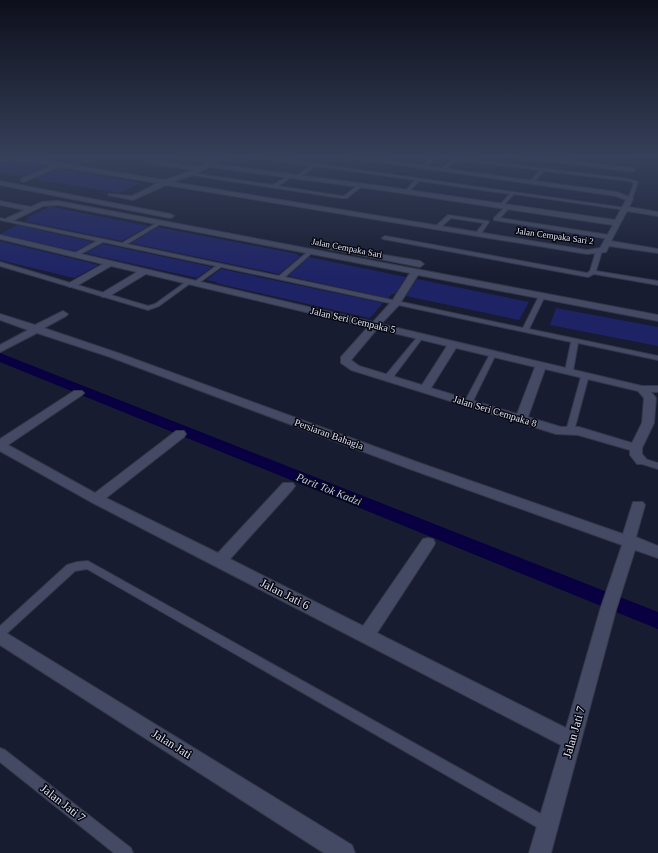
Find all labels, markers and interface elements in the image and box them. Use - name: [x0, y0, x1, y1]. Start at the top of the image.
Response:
- street label: Jalan Cempaka Sari 2: [516, 226, 594, 246]
- street label: Jalan Cempaka Sari: [311, 236, 384, 260]
- street label: Jalan Seri Cempaka 5: [309, 305, 397, 335]
- street label: Jalan Seri Cempaka 8: [452, 393, 538, 429]
- street label: Persiaran Bahagia: [293, 416, 365, 452]
- water label: Parit Tok Kadzi: [294, 470, 363, 508]
- street label: Jalan Jati 6: [258, 576, 312, 612]
- street label: Jalan Jati 7: [560, 704, 588, 760]
- street label: Jalan Jati: [149, 726, 195, 762]
- street label: Jalan Jati 7: [38, 781, 88, 825]

